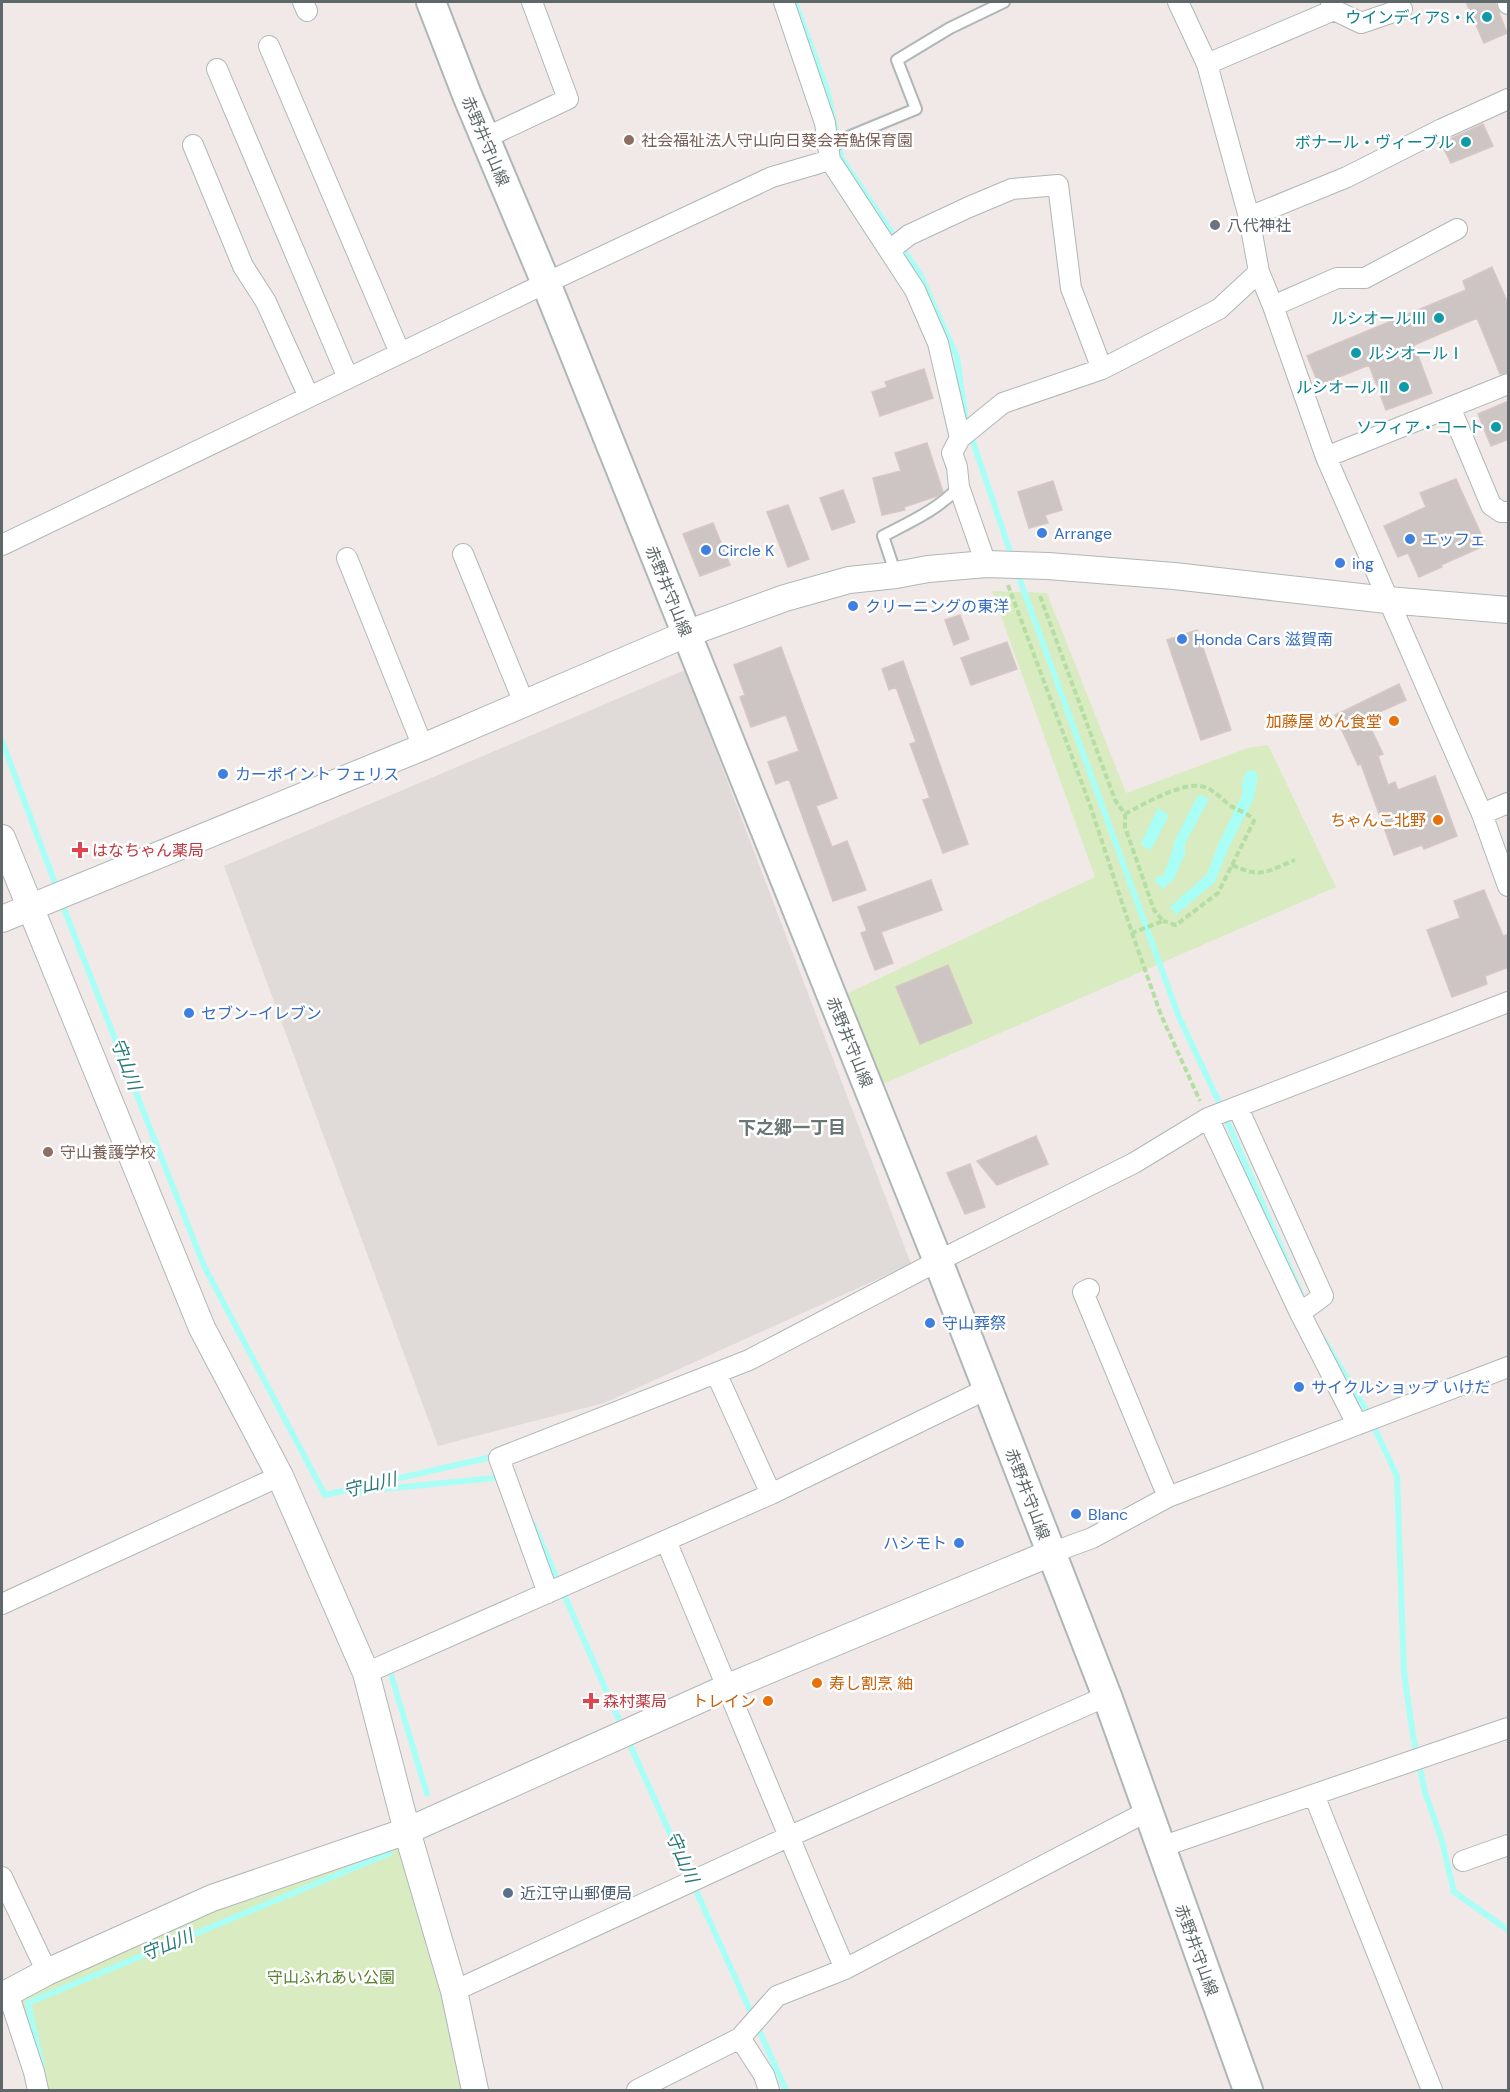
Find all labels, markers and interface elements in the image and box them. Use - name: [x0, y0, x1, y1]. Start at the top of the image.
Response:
- place label: ウインディアS・K: [1345, 7, 1475, 28]
- marker: ウインディアS・K: [1480, 10, 1494, 24]
- street label: 赤野井守山線: [457, 93, 514, 189]
- place label: 社会福祉法人守山向日葵会若鮎保育園: [641, 130, 913, 151]
- place label: ボナール・ヴィーブル: [1295, 132, 1454, 153]
- marker: 社会福祉法人守山向日葵会若鮎保育園: [622, 133, 636, 147]
- marker: ボナール・ヴィーブル: [1459, 135, 1473, 149]
- place label: 八代神社: [1227, 215, 1291, 236]
- marker: 八代神社: [1208, 218, 1222, 232]
- place label: ルシオールⅢ: [1331, 308, 1427, 329]
- marker: ルシオールⅢ: [1432, 311, 1446, 325]
- place label: ルシオールⅠ: [1368, 343, 1464, 364]
- marker: ルシオールⅠ: [1349, 346, 1363, 360]
- place label: ルシオールⅡ: [1296, 377, 1392, 398]
- marker: ルシオールⅡ: [1397, 380, 1411, 394]
- place label: ソフィア・コート: [1356, 417, 1484, 438]
- marker: ソフィア・コート: [1489, 420, 1503, 434]
- place label: Arrange: [1054, 523, 1112, 544]
- marker: Arrange: [1035, 526, 1049, 540]
- place label: エッフェ: [1422, 529, 1486, 550]
- marker: エッフェ: [1403, 532, 1417, 546]
- place label: Circle K: [718, 540, 774, 561]
- street label: 赤野井守山線: [641, 543, 696, 640]
- marker: Circle K: [699, 543, 713, 557]
- place label: ing: [1352, 553, 1374, 574]
- marker: ing: [1333, 556, 1347, 570]
- place label: クリーニングの東洋: [865, 596, 1009, 617]
- marker: クリーニングの東洋: [846, 599, 860, 613]
- place label: Honda Cars 滋賀南: [1194, 629, 1333, 650]
- marker: Honda Cars 滋賀南: [1175, 632, 1189, 646]
- place label: 加藤屋 めん食堂: [1266, 711, 1382, 732]
- marker: 加藤屋 めん食堂: [1387, 714, 1401, 728]
- place label: カーポイント フェリス: [235, 764, 399, 785]
- marker: カーポイント フェリス: [216, 767, 230, 781]
- place label: ちゃんこ北野: [1330, 810, 1426, 831]
- marker: ちゃんこ北野: [1431, 813, 1445, 827]
- place label: はなちゃん薬局: [92, 840, 204, 861]
- marker: はなちゃん薬局: [73, 843, 87, 857]
- street label: 赤野井守山線: [822, 994, 877, 1091]
- place label: セブン-イレブン: [201, 1003, 322, 1024]
- marker: セブン-イレブン: [182, 1006, 196, 1020]
- water label: 守山川: [105, 1034, 148, 1095]
- district label: 下之郷一丁目: [738, 1116, 846, 1140]
- place label: 守山養護学校: [60, 1142, 156, 1163]
- marker: 守山養護学校: [41, 1145, 55, 1159]
- place label: 守山葬祭: [942, 1313, 1006, 1334]
- marker: 守山葬祭: [923, 1316, 937, 1330]
- place label: サイクルショップ いけだ: [1311, 1377, 1490, 1398]
- marker: サイクルショップ いけだ: [1292, 1380, 1306, 1394]
- street label: 赤野井守山線: [1001, 1446, 1055, 1543]
- water label: 守山川: [341, 1467, 401, 1503]
- place label: Blanc: [1088, 1504, 1128, 1525]
- marker: Blanc: [1069, 1507, 1083, 1521]
- place label: ハシモト: [883, 1533, 947, 1554]
- marker: ハシモト: [952, 1536, 966, 1550]
- place label: 寿し割烹 紬: [829, 1673, 913, 1694]
- marker: 寿し割烹 紬: [810, 1676, 824, 1690]
- place label: 森村薬局: [603, 1691, 667, 1712]
- place label: トレイン: [692, 1691, 756, 1712]
- marker: 森村薬局: [584, 1694, 598, 1708]
- marker: トレイン: [761, 1694, 775, 1708]
- water label: 守山川: [660, 1827, 705, 1888]
- place label: 近江守山郵便局: [520, 1883, 632, 1904]
- marker: 近江守山郵便局: [501, 1886, 515, 1900]
- street label: 赤野井守山線: [1170, 1901, 1223, 1999]
- water label: 守山川: [137, 1923, 198, 1966]
- park label: 守山ふれあい公園: [267, 1967, 395, 1988]

